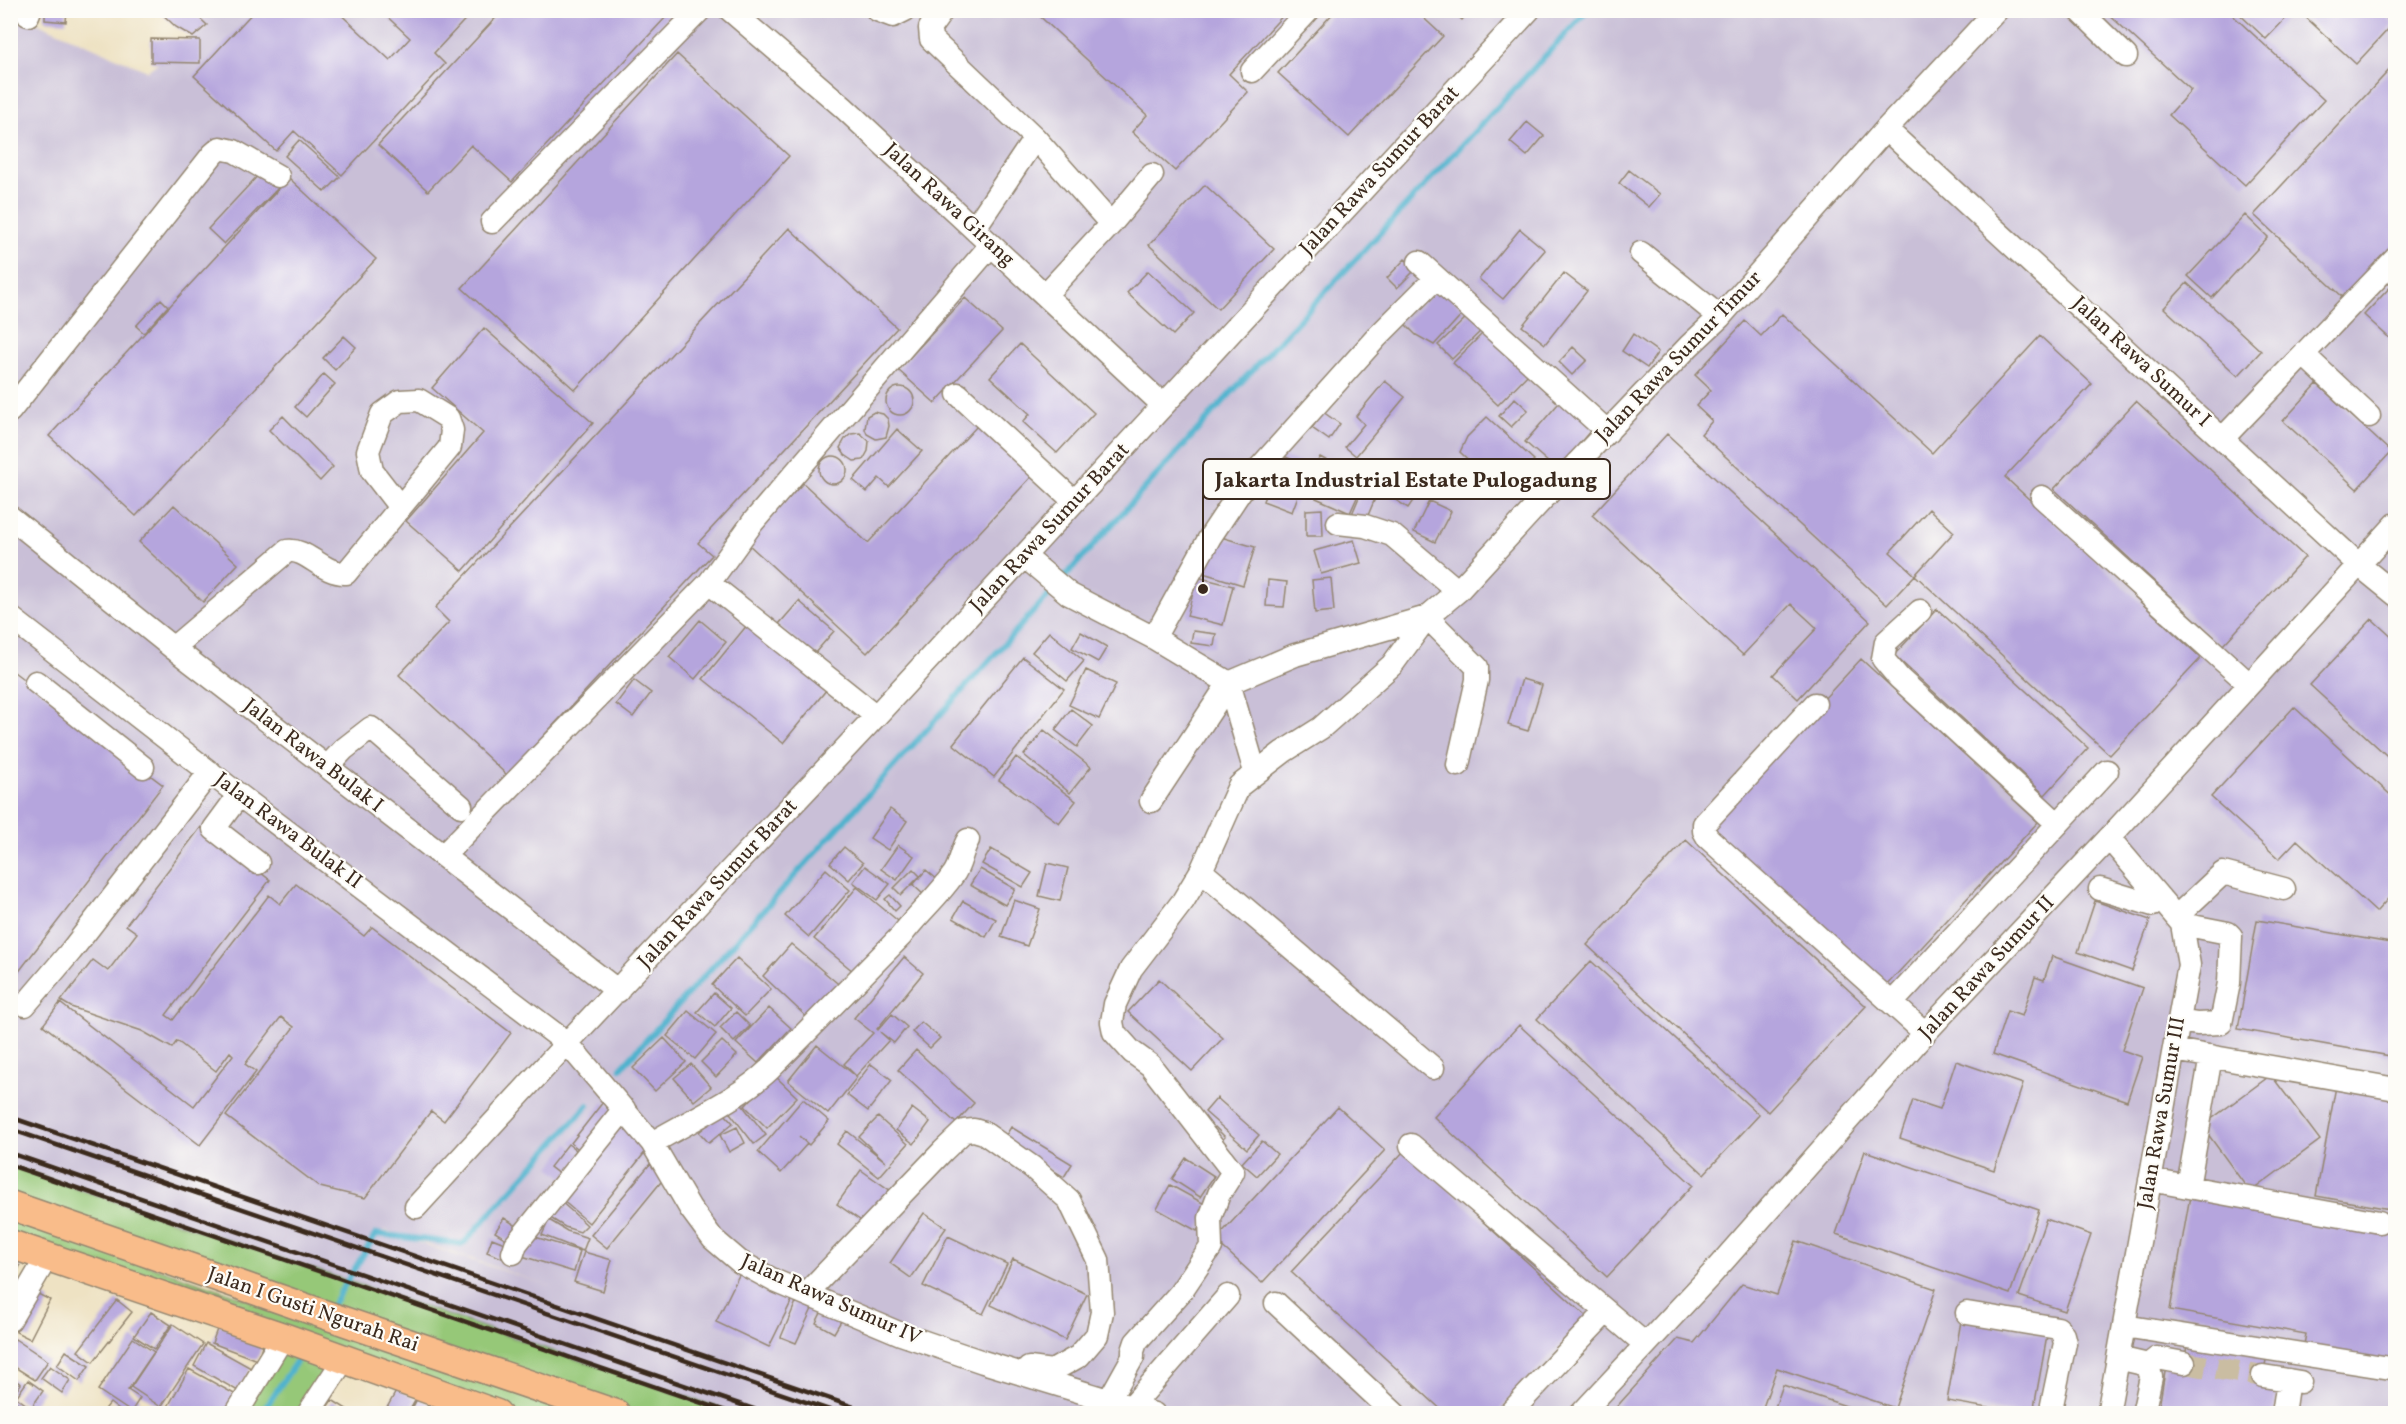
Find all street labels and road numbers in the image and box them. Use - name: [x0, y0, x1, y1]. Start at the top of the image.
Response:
- street label: Jalan Rawa Sumur Barat: [1293, 80, 1467, 262]
- street label: Jalan Rawa Girang: [877, 136, 1021, 274]
- street label: Jalan Rawa Sumur Timur: [1589, 264, 1769, 449]
- street label: Jalan Rawa Sumur I: [2065, 290, 2217, 434]
- street label: Jalan Rawa Sumur Barat: [963, 437, 1137, 619]
- street label: Jalan Rawa Bulak I: [237, 692, 389, 820]
- street label: Jalan Rawa Bulak II: [208, 766, 368, 896]
- street label: Jalan Rawa Sumur Barat: [631, 793, 805, 975]
- street label: Jalan Rawa Sumur II: [1912, 889, 2062, 1047]
- street label: Jalan Rawa Sumur III: [2131, 1014, 2193, 1212]
- street label: Jalan Rawa Sumur IV: [736, 1247, 926, 1353]
- street label: Jalan I Gusti Ngurah Rai: [203, 1260, 423, 1360]

